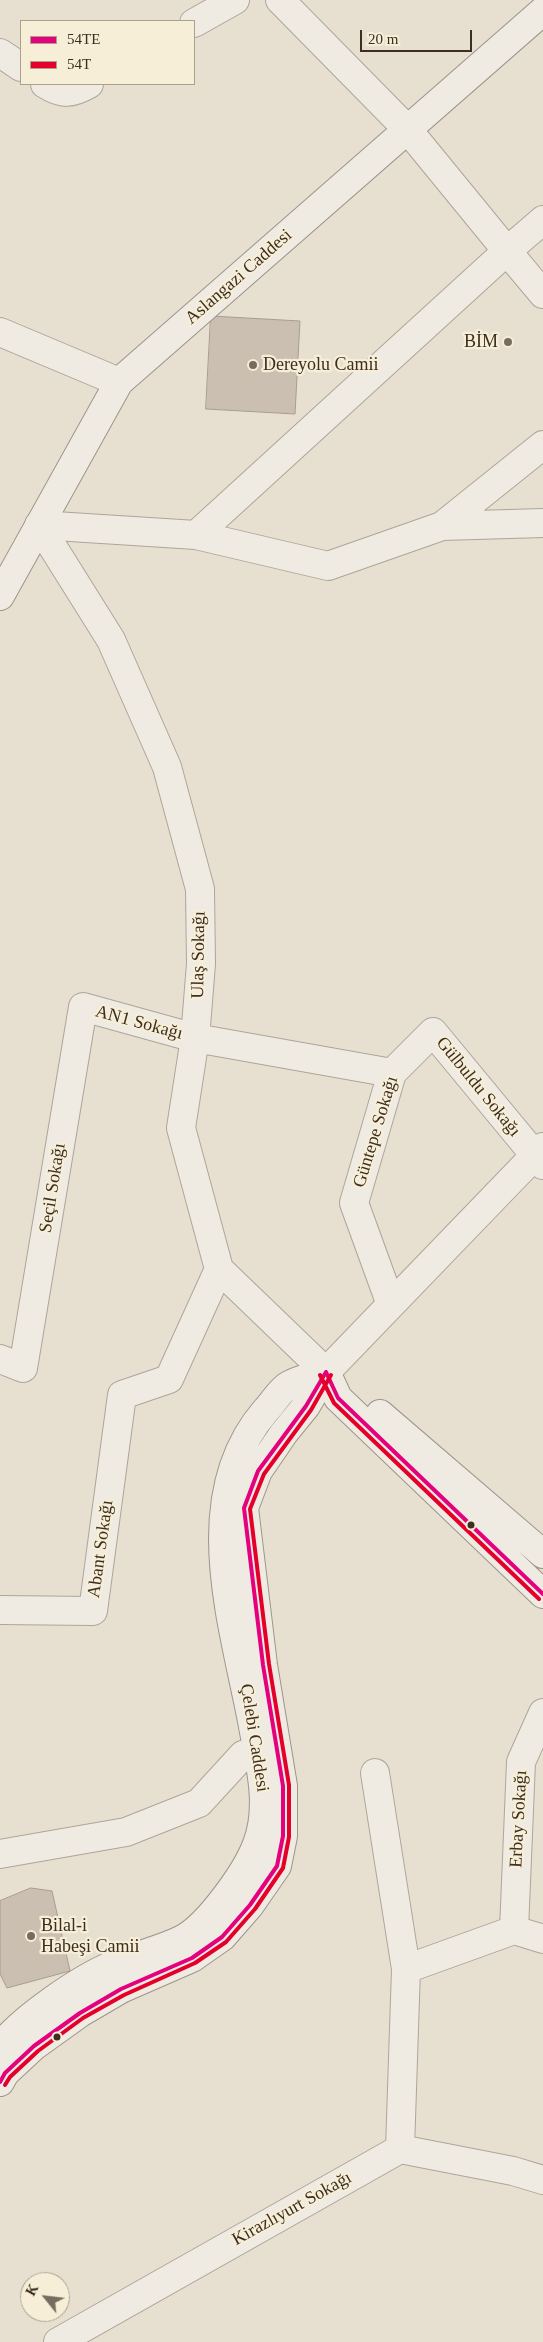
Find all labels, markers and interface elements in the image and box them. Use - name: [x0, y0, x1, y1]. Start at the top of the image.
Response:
- legend: [20, 20, 195, 85]
- scale bar: [363, 20, 476, 52]
- text: 54TE: [67, 31, 100, 47]
- text: 20 m: [368, 31, 398, 47]
- text: 54T: [67, 56, 91, 72]
- street label: Aslangazi Caddesi: [181, 225, 297, 329]
- place label: BİM: [464, 331, 498, 353]
- marker: BİM: [502, 336, 514, 348]
- place label: Dereyolu Camii: [263, 354, 378, 376]
- marker: Dereyolu Camii: [247, 359, 259, 371]
- street label: Ulaş Sokağı: [187, 911, 211, 999]
- street label: AN1 Sokağı: [93, 1001, 185, 1045]
- street label: Gülbuldu Sokağı: [431, 1033, 525, 1141]
- street label: Güntepe Sokağı: [349, 1074, 403, 1190]
- street label: Seçil Sokağı: [35, 1142, 71, 1234]
- street label: Abant Sokağı: [83, 1499, 119, 1599]
- unlabelled marker: [466, 1520, 476, 1530]
- street label: Çelebi Caddesi: [235, 1682, 273, 1794]
- street label: Erbay Sokağı: [506, 1770, 532, 1868]
- place label: Bilal-i Habeşi Camii: [41, 1915, 139, 1958]
- marker: Bilal-i Habeşi Camii: [25, 1930, 37, 1942]
- unlabelled marker: [52, 2032, 62, 2042]
- street label: Kirazlıyurt Sokağı: [228, 2167, 356, 2251]
- north arrow: [20, 2272, 70, 2322]
- text: K: [23, 2282, 42, 2298]

